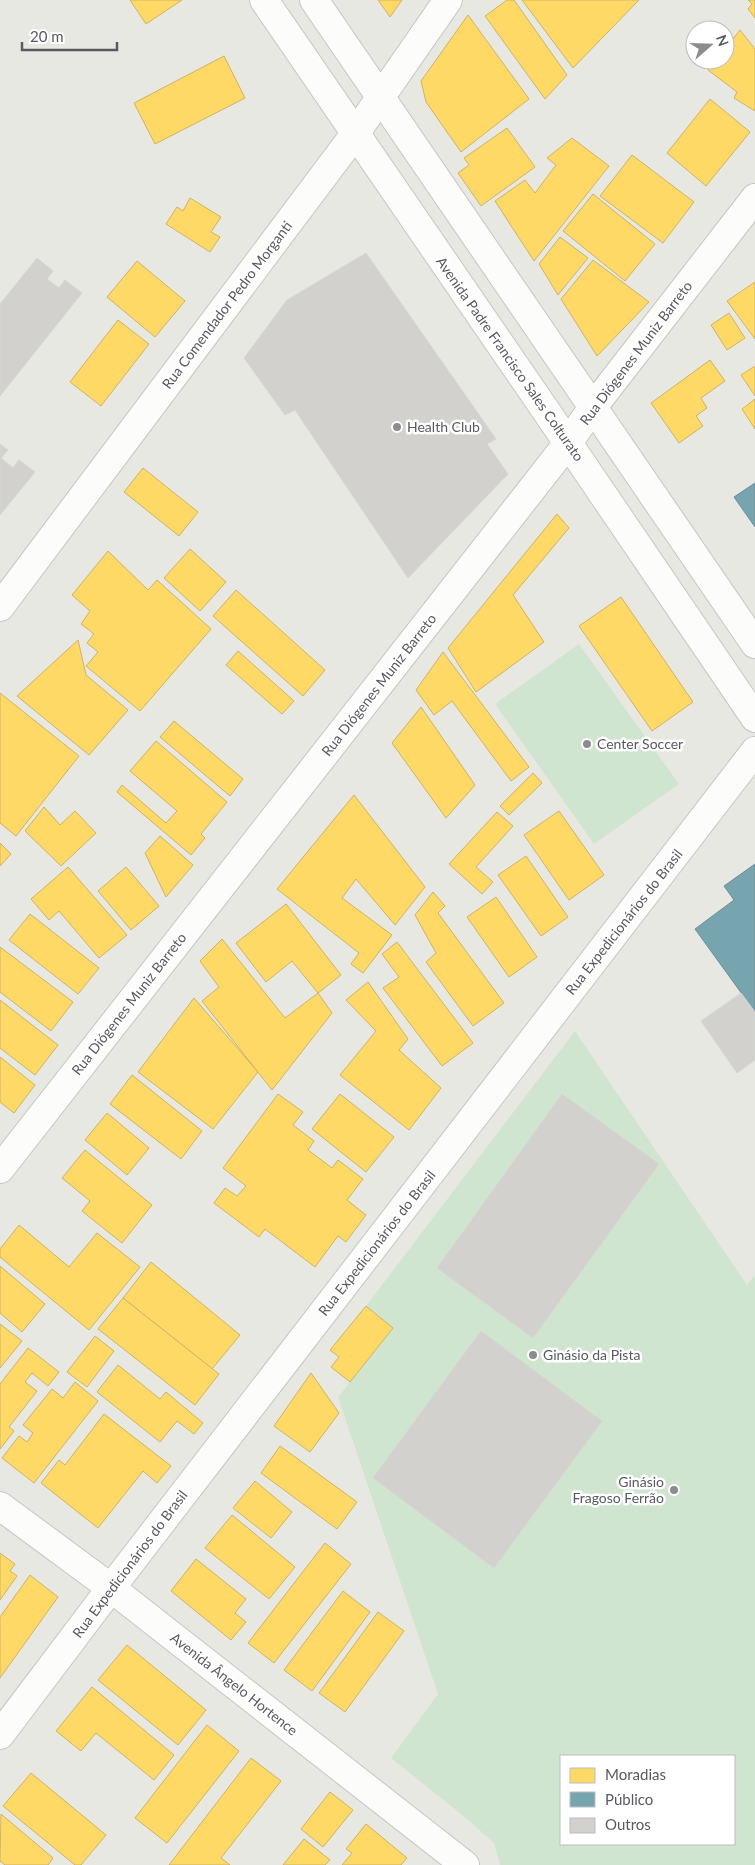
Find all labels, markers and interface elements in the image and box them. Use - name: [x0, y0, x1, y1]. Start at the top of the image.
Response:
- scale bar: [22, 20, 118, 52]
- north arrow: [685, 20, 735, 70]
- text: 20 m: [30, 27, 64, 45]
- text: N: [713, 32, 733, 48]
- street label: Rua Comendador Pedro Morganti: [158, 218, 295, 392]
- street label: Avenida Padre Francisco Sales Colturato: [433, 253, 588, 464]
- street label: Rua Diógenes Muniz Barreto: [576, 277, 695, 428]
- place label: Health Club: [407, 418, 480, 435]
- marker: Health Club: [391, 421, 403, 433]
- street label: Rua Diógenes Muniz Barreto: [318, 610, 439, 759]
- place label: Center Soccer: [597, 735, 683, 752]
- marker: Center Soccer: [581, 738, 593, 750]
- street label: Rua Expedicionários do Brasil: [561, 846, 686, 998]
- street label: Rua Diógenes Muniz Barreto: [68, 929, 189, 1078]
- street label: Rua Expedicionários do Brasil: [314, 1167, 439, 1319]
- place label: Ginásio da Pista: [543, 1346, 640, 1363]
- marker: Ginásio da Pista: [527, 1349, 539, 1361]
- place label: Ginásio Fragoso Ferrão: [572, 1473, 664, 1506]
- marker: Ginásio Fragoso Ferrão: [668, 1484, 680, 1496]
- street label: Rua Expedicionários do Brasil: [69, 1487, 191, 1641]
- street label: Avenida Ângelo Hortence: [167, 1629, 301, 1739]
- legend: [560, 1755, 735, 1845]
- text: Moradias: [605, 1765, 666, 1783]
- text: Público: [605, 1790, 653, 1808]
- text: Outros: [605, 1815, 651, 1833]

